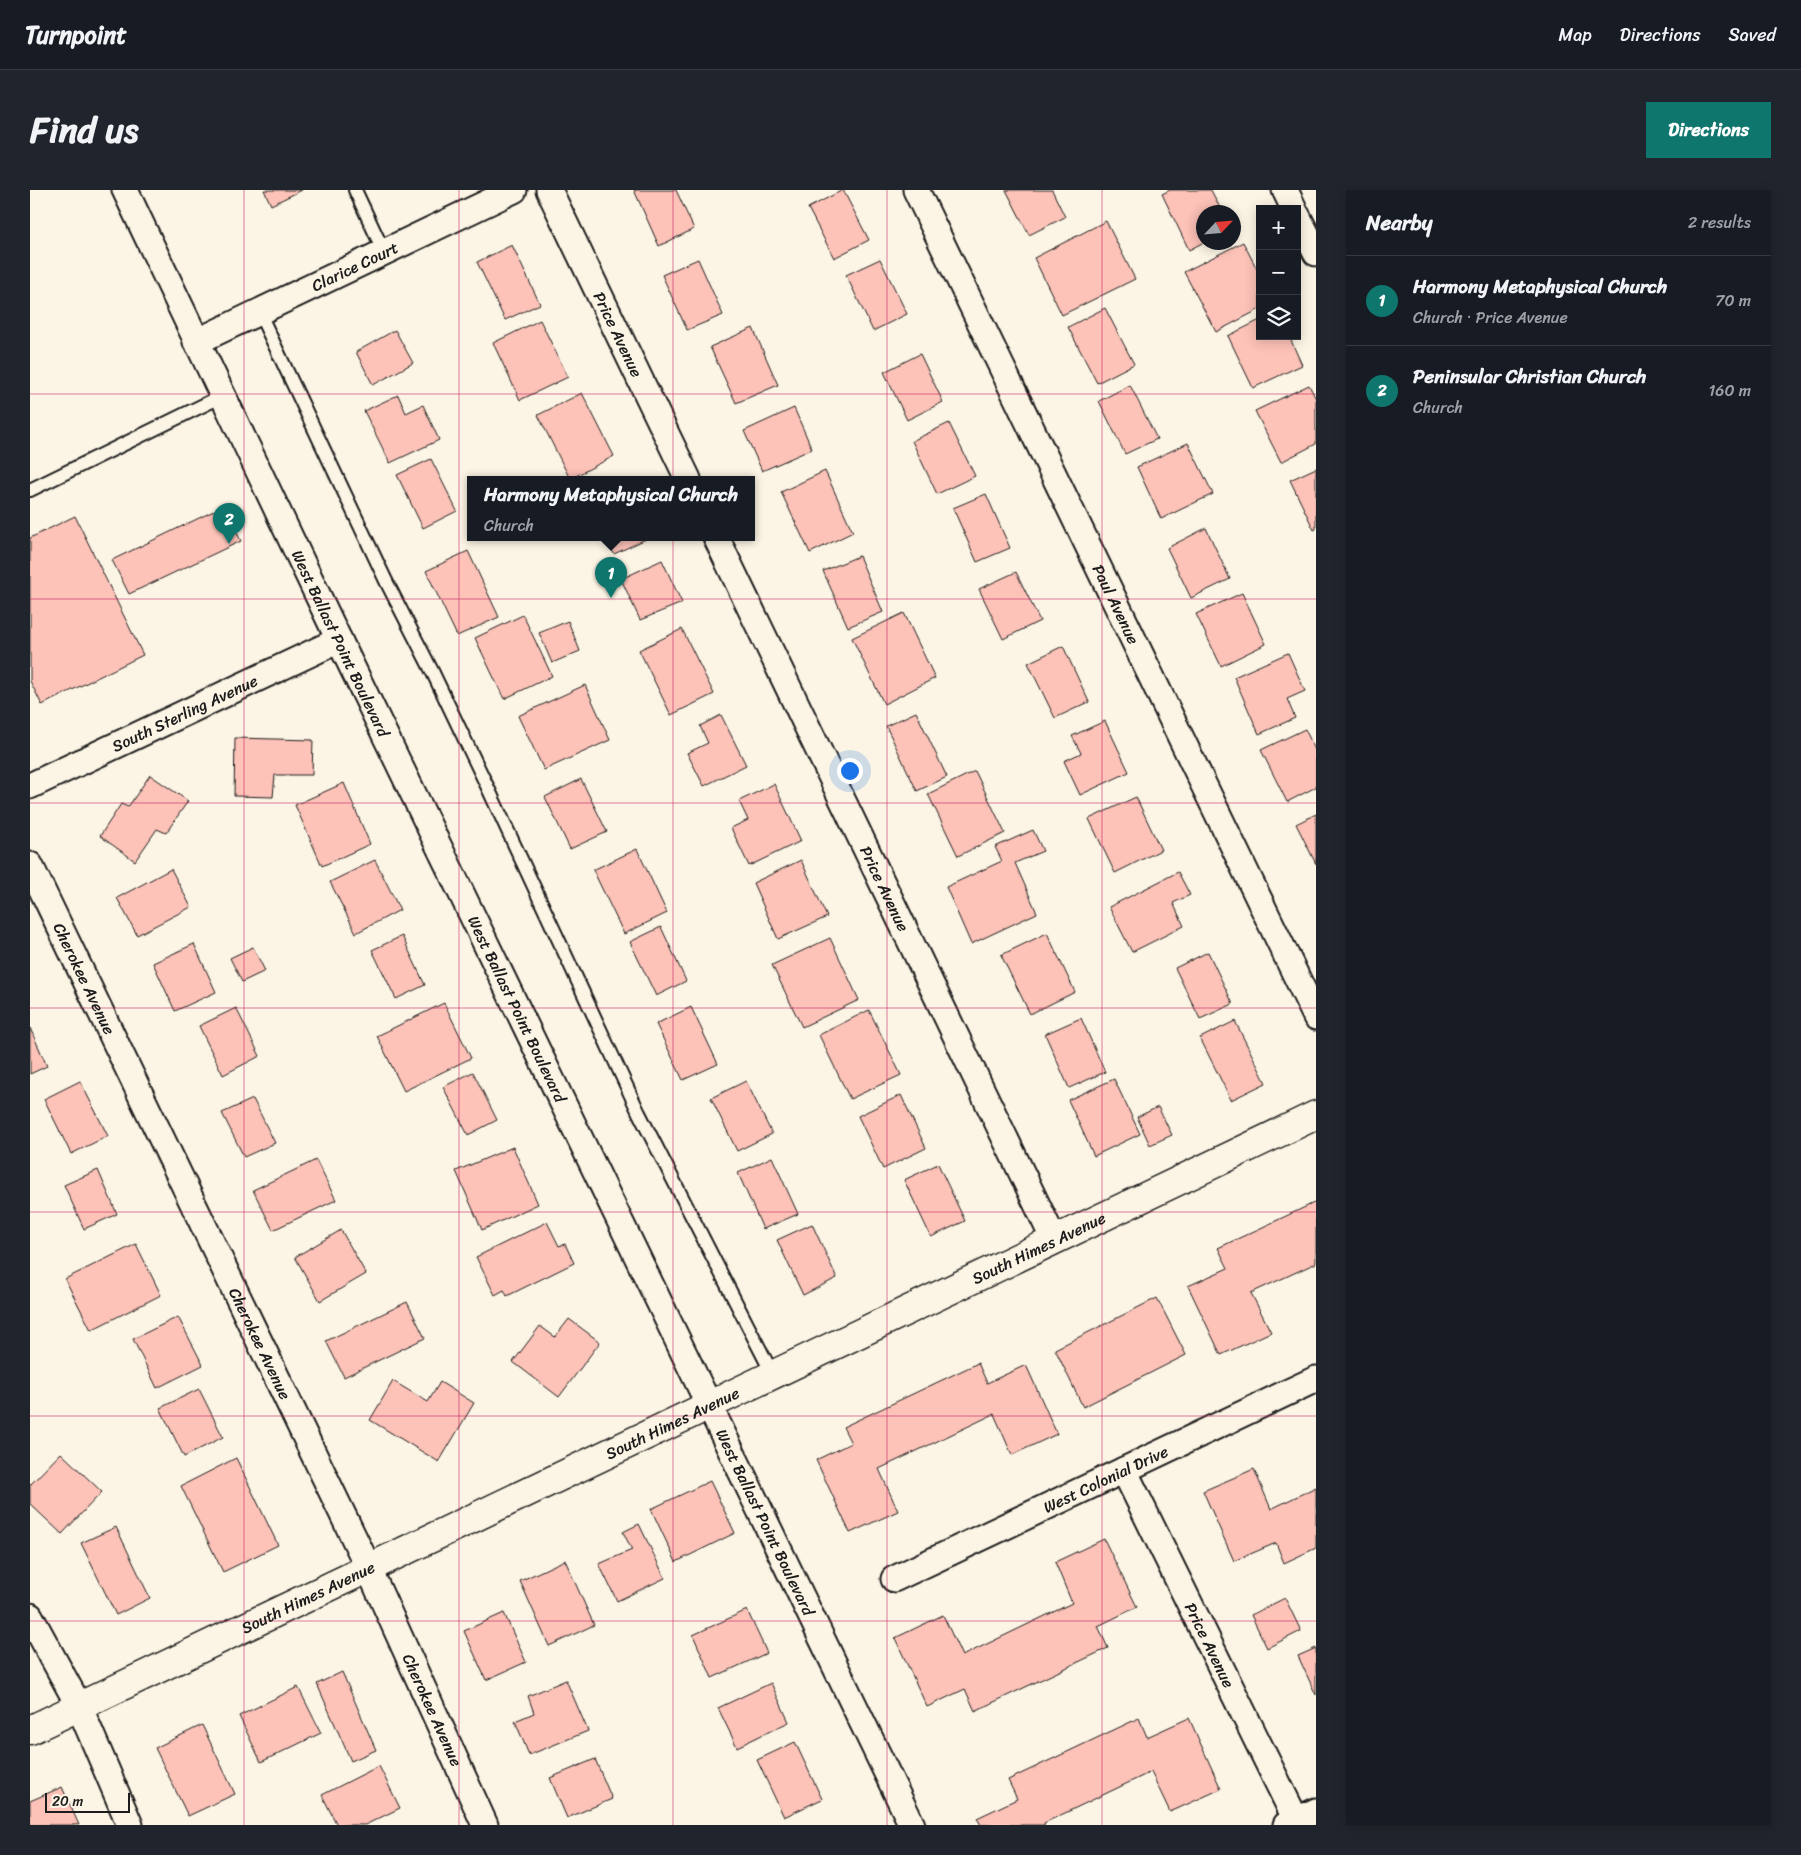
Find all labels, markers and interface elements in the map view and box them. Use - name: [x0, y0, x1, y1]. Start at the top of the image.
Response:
- text: Turnpoint: [25, 14, 127, 56]
- text: Map: [1559, 19, 1592, 51]
- text: Directions: [1620, 19, 1701, 51]
- text: Saved: [1729, 19, 1776, 51]
- text: Find us: [30, 99, 138, 161]
- button: Directions: [1646, 102, 1771, 158]
- text: Nearby: [1366, 204, 1432, 242]
- north arrow: [1196, 205, 1241, 250]
- map controls: [1256, 205, 1301, 340]
- button: +: [1256, 205, 1301, 250]
- text: 2 results: [1688, 208, 1751, 237]
- street label: Clarice Court: [306, 233, 403, 299]
- button: −: [1256, 250, 1301, 295]
- text: Harmony Metaphysical Church: [1413, 270, 1667, 303]
- street label: Price Avenue: [585, 286, 651, 382]
- text: 1: [1379, 286, 1385, 315]
- text: 70 m: [1715, 286, 1751, 315]
- button: layers: [1256, 295, 1301, 340]
- text: Church · Price Avenue: [1413, 303, 1568, 332]
- text: Peninsular Christian Church: [1413, 360, 1646, 393]
- text: 2: [1377, 376, 1387, 405]
- text: 160 m: [1708, 376, 1751, 405]
- text: Church: [1413, 393, 1463, 422]
- popup: [467, 476, 755, 541]
- text: Harmony Metaphysical Church: [484, 478, 738, 511]
- pin: 2: [213, 503, 245, 544]
- text: Church: [484, 511, 534, 540]
- street label: West Ballast Point Boulevard: [284, 545, 399, 743]
- pin: 1: [595, 557, 627, 598]
- street label: Paul Avenue: [1084, 559, 1148, 649]
- street label: South Sterling Avenue: [107, 666, 263, 760]
- your location: [837, 758, 863, 784]
- street label: Price Avenue: [852, 841, 918, 936]
- street label: West Ballast Point Boulevard: [460, 910, 576, 1109]
- street label: Cherokee Avenue: [45, 917, 124, 1040]
- street label: South Himes Avenue: [967, 1203, 1111, 1292]
- street label: Cherokee Avenue: [221, 1282, 300, 1404]
- street label: South Himes Avenue: [600, 1378, 744, 1467]
- street label: West Ballast Point Boulevard: [708, 1424, 824, 1622]
- street label: West Colonial Drive: [1038, 1437, 1173, 1521]
- street label: South Himes Avenue: [236, 1553, 380, 1642]
- street label: Price Avenue: [1177, 1597, 1243, 1693]
- street label: Cherokee Avenue: [394, 1649, 471, 1771]
- text: 20 m: [52, 1789, 83, 1814]
- scale bar: [45, 1790, 130, 1813]

